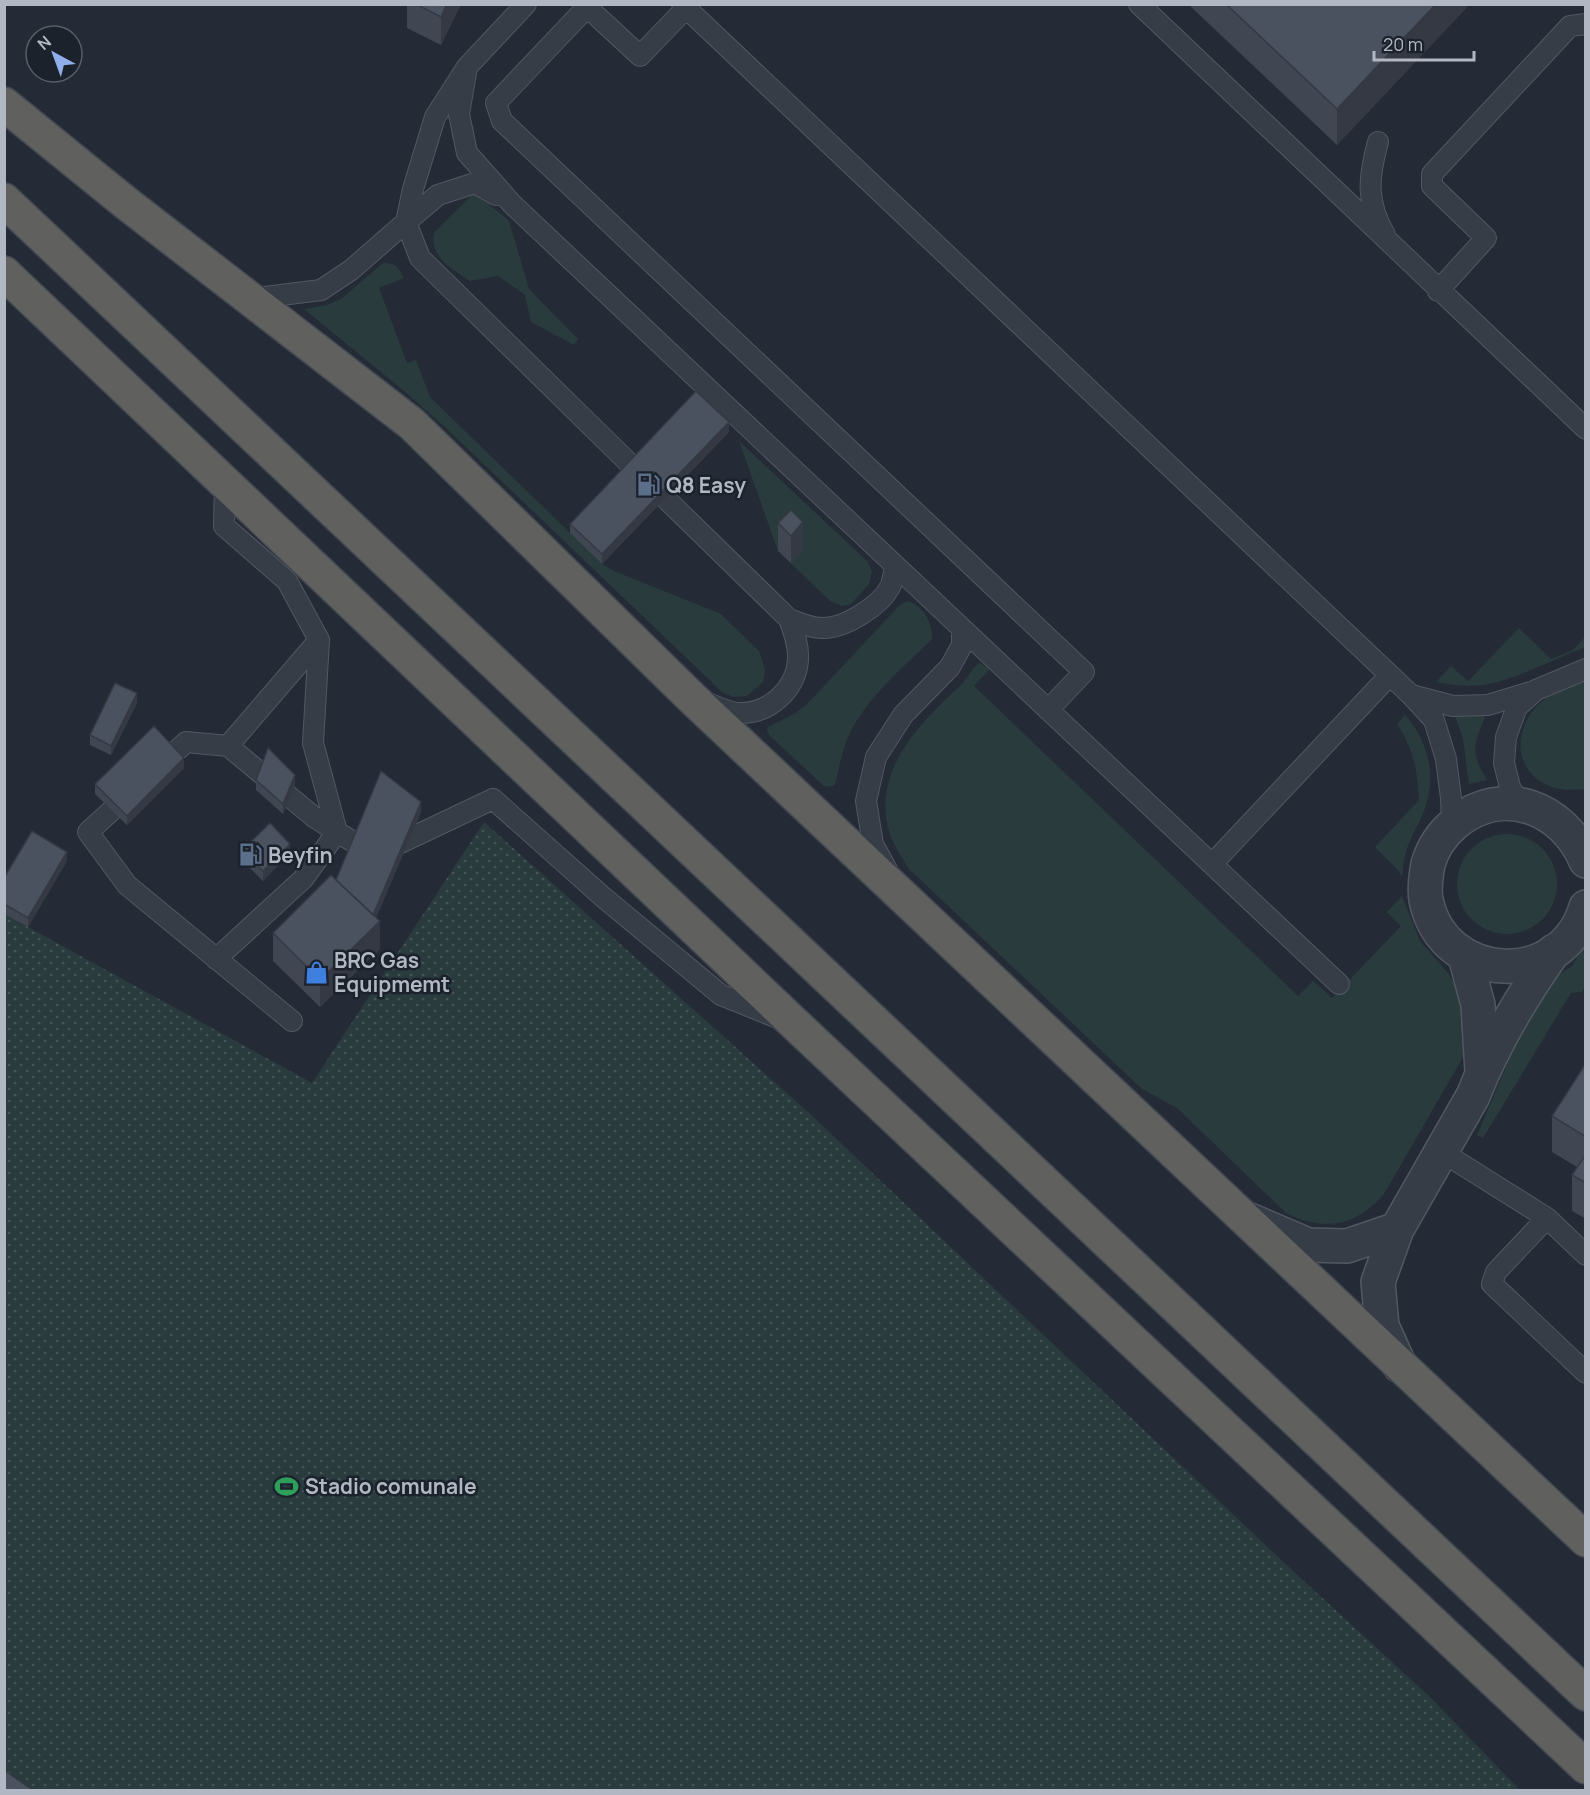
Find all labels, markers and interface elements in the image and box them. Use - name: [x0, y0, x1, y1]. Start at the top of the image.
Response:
- north arrow: [24, 24, 84, 84]
- scale bar: [1374, 24, 1474, 62]
- text: N: [33, 31, 56, 55]
- text: 20 m: [1383, 32, 1423, 56]
- place label: Q8 Easy: [666, 471, 746, 499]
- fuel station icon: Q8 Easy: [635, 472, 661, 498]
- place label: Beyfin: [268, 841, 333, 869]
- fuel station icon: Beyfin: [237, 842, 263, 868]
- place label: BRC Gas Equipmemt: [334, 946, 450, 998]
- shop icon: BRC Gas Equipmemt: [303, 959, 329, 985]
- place label: Stadio comunale: [305, 1472, 477, 1500]
- sports icon: Stadio comunale: [274, 1473, 300, 1499]

